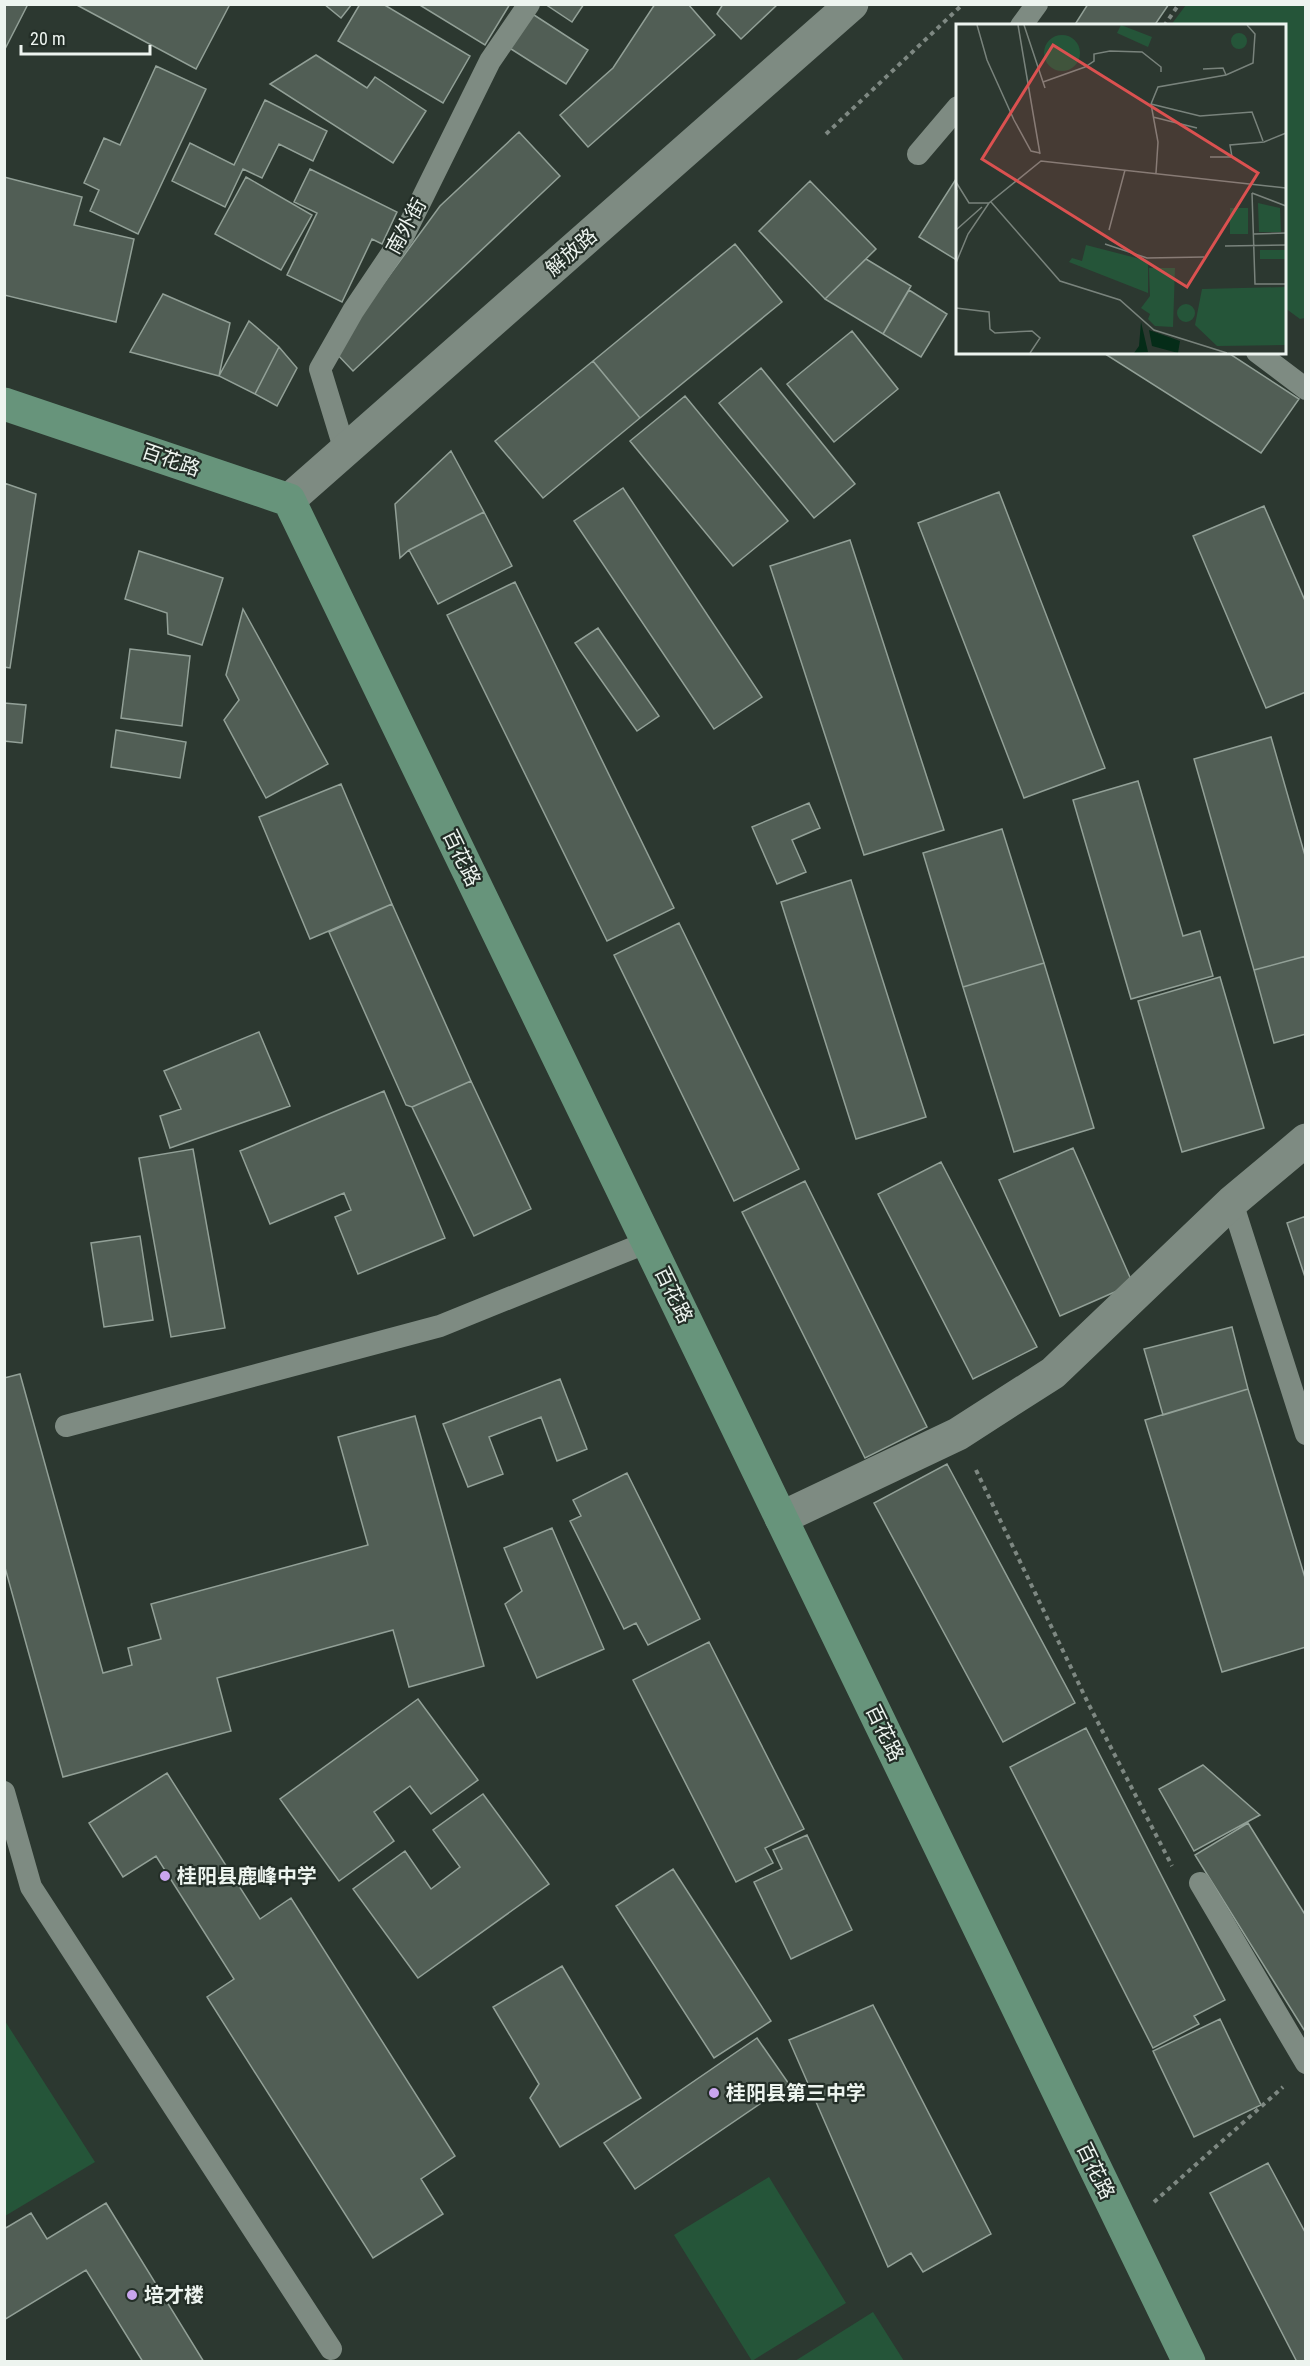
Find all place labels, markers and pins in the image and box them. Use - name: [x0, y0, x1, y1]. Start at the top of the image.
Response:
- place label: 桂阳县鹿峰中学: [177, 1864, 317, 1888]
- marker: 桂阳县鹿峰中学: [158, 1869, 172, 1883]
- place label: 桂阳县第三中学: [726, 2081, 866, 2105]
- marker: 桂阳县第三中学: [707, 2086, 721, 2100]
- place label: 培才楼: [144, 2283, 204, 2307]
- marker: 培才楼: [125, 2288, 139, 2302]

